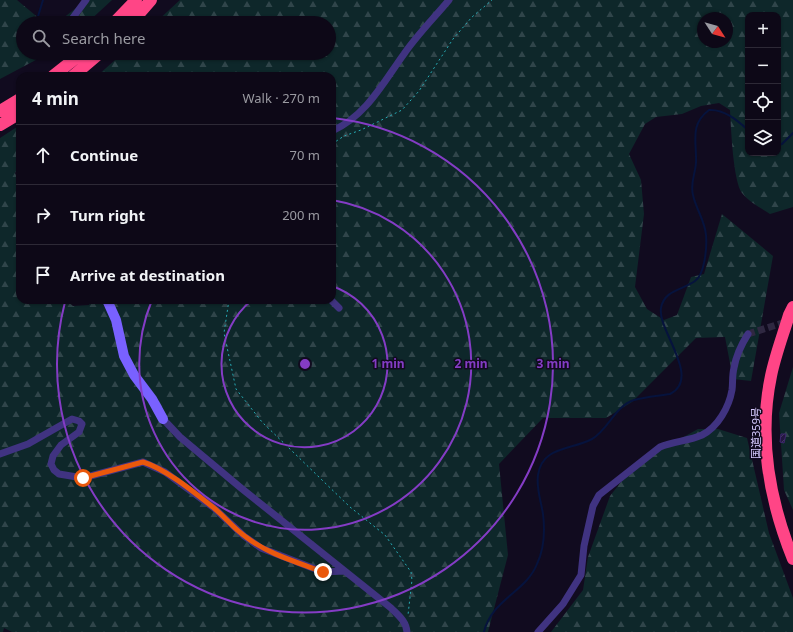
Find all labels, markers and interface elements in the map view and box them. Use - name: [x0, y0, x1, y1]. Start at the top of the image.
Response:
- north arrow: [697, 12, 733, 48]
- map controls: [745, 12, 781, 156]
- button: +: [745, 12, 781, 48]
- search box: [16, 16, 336, 60]
- icon: search: [30, 27, 52, 49]
- text: Search here: [62, 28, 145, 48]
- button: −: [745, 48, 781, 84]
- button: locate: [745, 84, 781, 120]
- text: 4 min: [32, 87, 79, 110]
- text: Walk · 270 m: [242, 89, 320, 107]
- button: layers: [745, 120, 781, 156]
- icon: ahead: [32, 144, 54, 166]
- text: Continue: [70, 145, 138, 165]
- text: 70 m: [290, 146, 320, 164]
- icon: right: [32, 204, 54, 226]
- text: Turn right: [70, 205, 145, 225]
- text: 200 m: [282, 206, 320, 224]
- icon: arrive: [32, 264, 54, 286]
- text: Arrive at destination: [70, 265, 225, 285]
- text: 1 min: [371, 355, 405, 372]
- text: 2 min: [454, 355, 488, 372]
- text: 3 min: [536, 355, 570, 372]
- centre of rings: [298, 357, 312, 371]
- street label: 国道359号: [748, 407, 763, 459]
- route start: [74, 469, 92, 487]
- route end: [314, 563, 332, 581]

